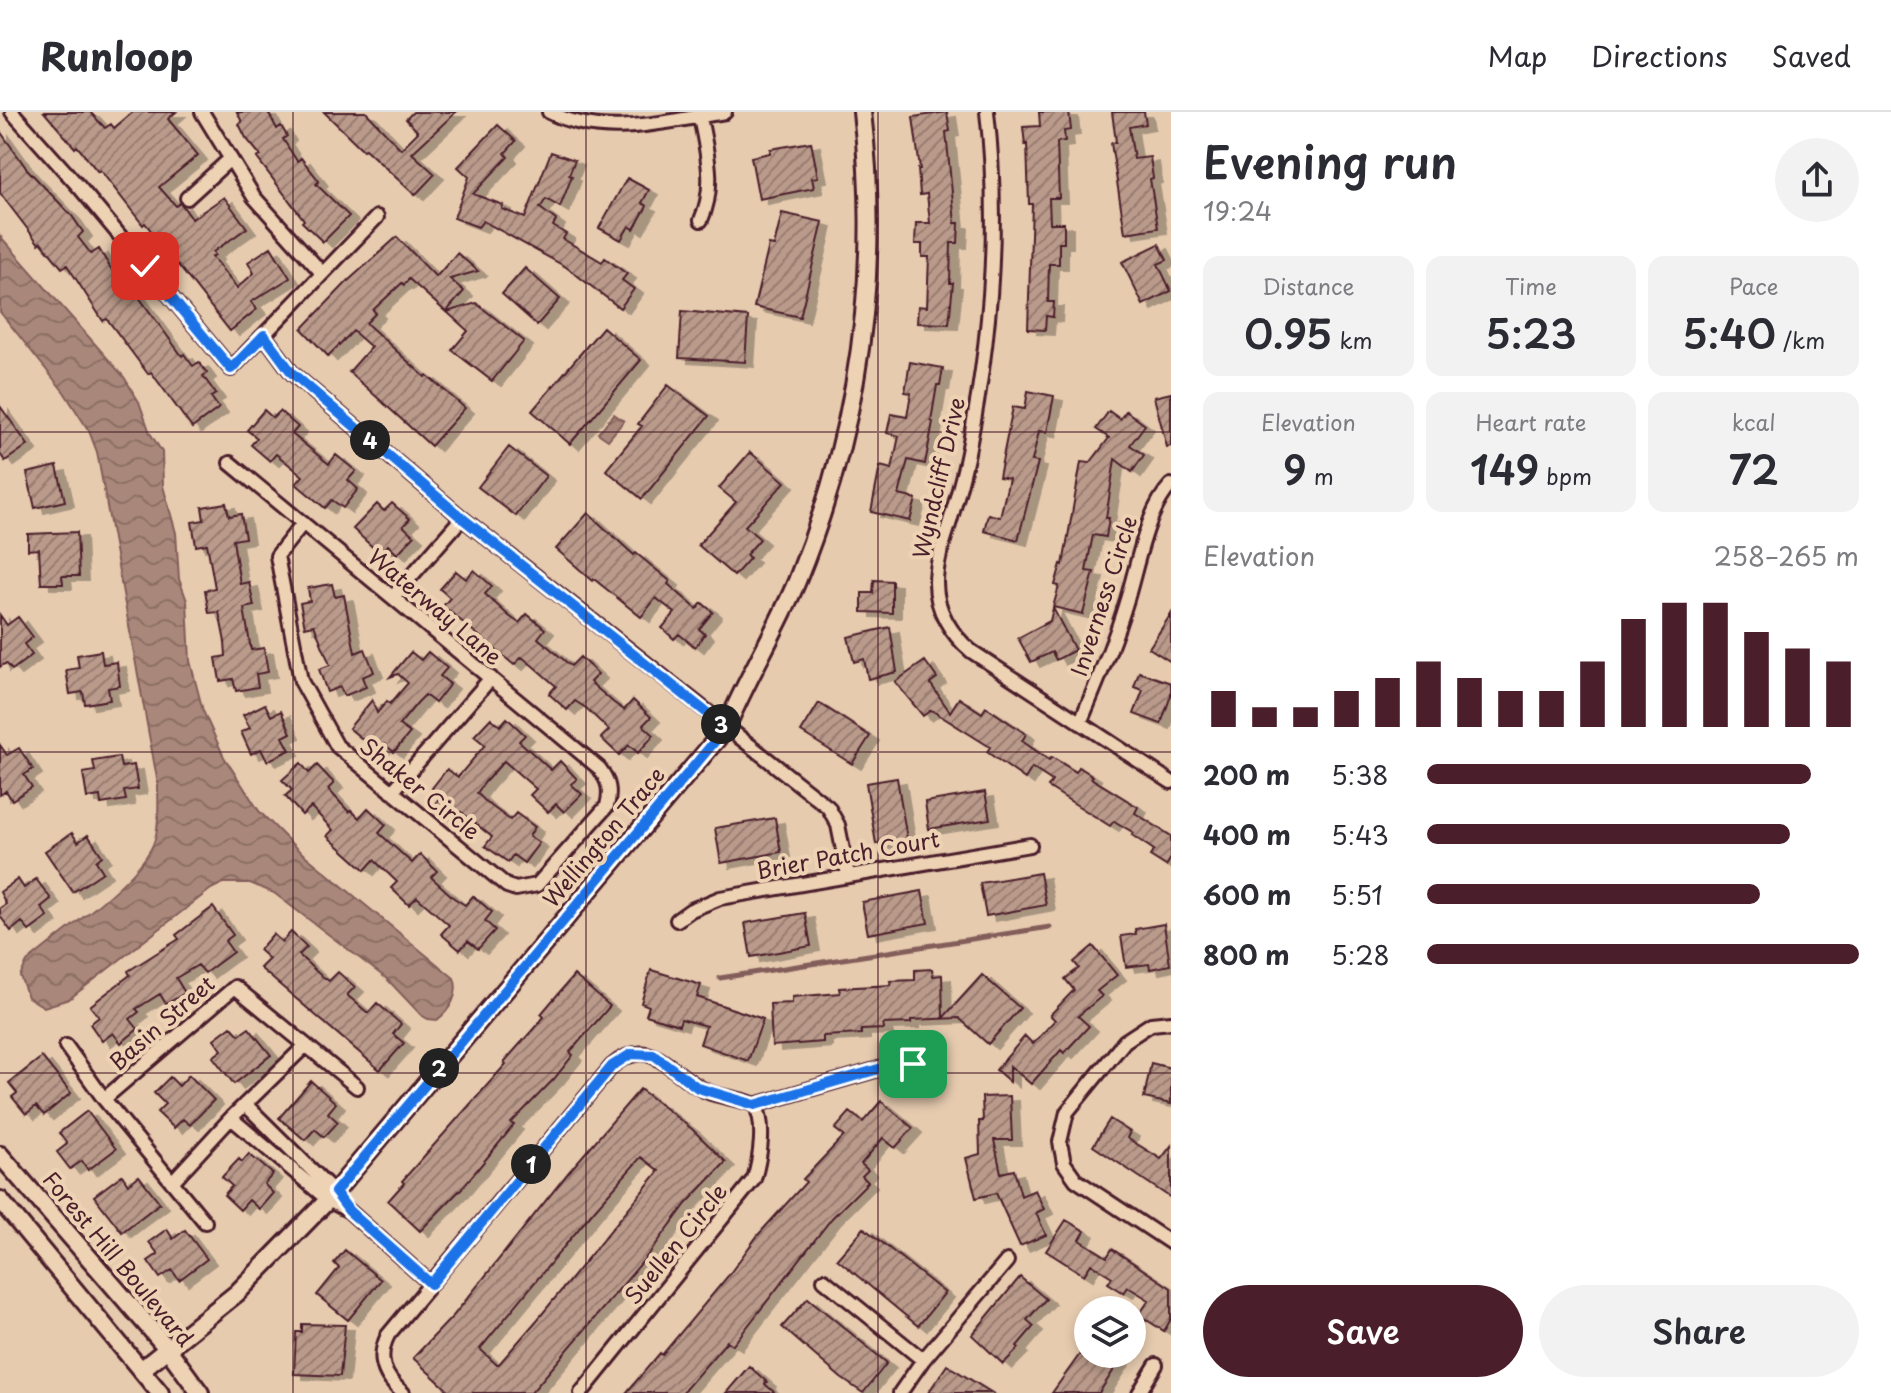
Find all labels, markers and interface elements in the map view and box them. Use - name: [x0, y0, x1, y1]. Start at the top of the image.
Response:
- text: Runloop: [40, 27, 193, 84]
- text: Map: [1488, 34, 1547, 77]
- text: Directions: [1591, 34, 1728, 77]
- text: Saved: [1772, 34, 1851, 77]
- text: Evening run: [1203, 128, 1457, 194]
- button: share: [1775, 138, 1859, 222]
- text: 19:24: [1203, 191, 1272, 230]
- pin: [111, 232, 179, 300]
- icon: check: [123, 244, 167, 288]
- text: Distance: [1262, 269, 1354, 302]
- text: Time: [1505, 269, 1557, 302]
- text: Pace: [1729, 269, 1778, 302]
- text: 0.95: [1244, 302, 1332, 363]
- text: 5:23: [1485, 302, 1577, 363]
- text: 5:40: [1682, 302, 1776, 363]
- text: km: [1332, 323, 1373, 356]
- text: /km: [1776, 323, 1825, 356]
- street label: Wyndcliff Drive: [903, 394, 972, 562]
- text: Elevation: [1261, 405, 1356, 438]
- text: Heart rate: [1475, 405, 1587, 438]
- text: kcal: [1732, 405, 1776, 438]
- pin: 4: [350, 420, 390, 460]
- text: 4: [363, 423, 377, 456]
- text: 9: [1283, 438, 1307, 499]
- text: 149: [1470, 438, 1539, 499]
- text: 72: [1728, 438, 1779, 499]
- text: m: [1307, 459, 1334, 492]
- text: bpm: [1539, 459, 1592, 492]
- street label: Inverness Circle: [1061, 511, 1144, 680]
- text: Elevation: [1203, 536, 1315, 575]
- text: 258–265 m: [1714, 536, 1859, 575]
- street label: Waterway Lane: [362, 540, 510, 672]
- pin: 3: [701, 704, 741, 744]
- text: 3: [714, 707, 728, 740]
- street label: Shaker Circle: [354, 729, 488, 847]
- text: 200 m: [1203, 755, 1290, 794]
- text: 5:38: [1331, 755, 1389, 794]
- street label: Wellington Trace: [534, 759, 672, 914]
- text: 400 m: [1203, 815, 1291, 854]
- text: 5:43: [1331, 815, 1389, 854]
- street label: Brier Patch Court: [754, 821, 942, 886]
- text: 600 m: [1203, 875, 1291, 914]
- text: 5:51: [1331, 875, 1383, 914]
- text: 800 m: [1203, 935, 1290, 974]
- text: 5:28: [1331, 935, 1390, 974]
- street label: Basin Street: [101, 967, 221, 1077]
- pin: [879, 1030, 947, 1098]
- icon: arrive: [891, 1042, 935, 1086]
- pin: 2: [419, 1048, 459, 1088]
- text: 2: [431, 1051, 447, 1084]
- pin: 1: [511, 1144, 551, 1184]
- text: 1: [526, 1147, 536, 1180]
- street label: Forest Hill Boulevard: [36, 1163, 202, 1353]
- street label: Suellen Circle: [616, 1175, 734, 1311]
- button: Save: [1203, 1285, 1523, 1377]
- button: Share: [1539, 1285, 1859, 1377]
- map controls: [1074, 1296, 1146, 1368]
- button: layers: [1074, 1296, 1146, 1368]

